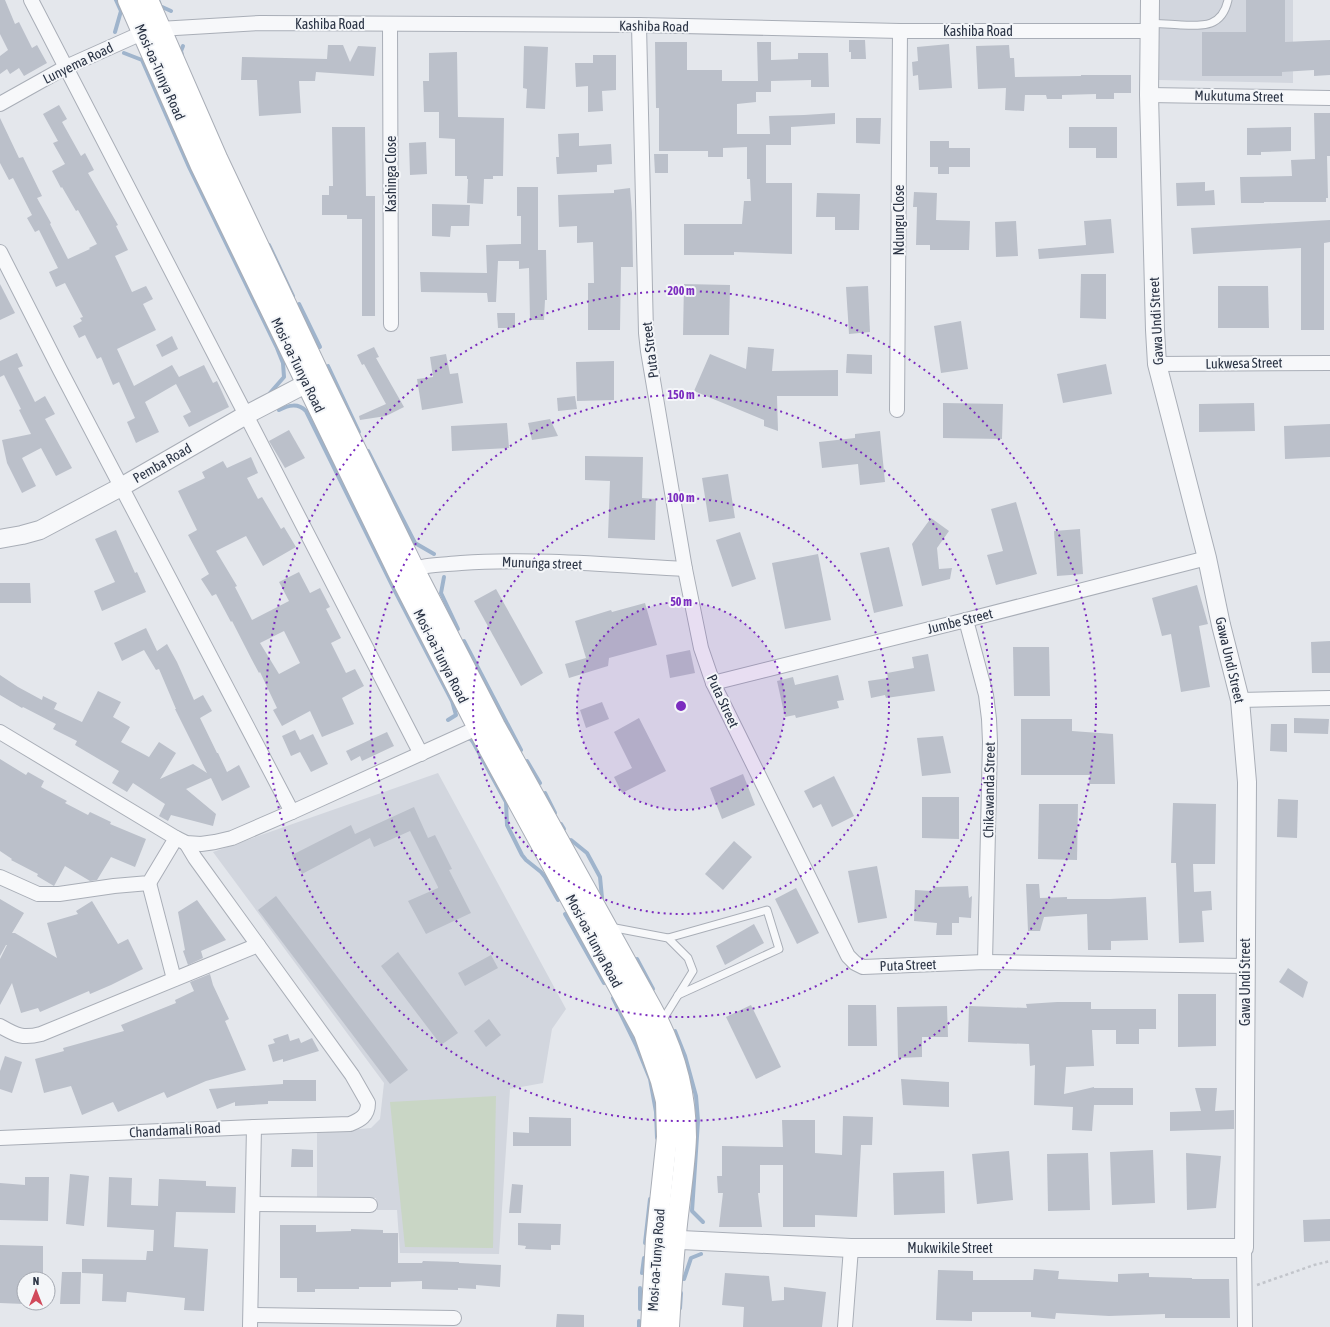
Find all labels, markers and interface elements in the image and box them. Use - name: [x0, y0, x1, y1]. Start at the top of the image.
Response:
- street label: Kashiba Road: [295, 16, 365, 32]
- street label: Kashiba Road: [619, 17, 689, 35]
- street label: Mosi-oa-Tunya Road: [132, 22, 188, 122]
- street label: Kashiba Road: [943, 23, 1013, 39]
- street label: Lunyema Road: [40, 39, 116, 87]
- street label: Mukutuma Street: [1194, 87, 1284, 105]
- street label: Kashinga Close: [383, 136, 399, 212]
- street label: Ndungu Close: [891, 185, 907, 255]
- street label: Gawa Undi Street: [1146, 277, 1166, 365]
- text: 200 m: [667, 284, 695, 298]
- street label: Mosi-oa-Tunya Road: [268, 315, 328, 415]
- street label: Puta Street: [639, 321, 661, 379]
- street label: Lukwesa Street: [1205, 354, 1283, 372]
- text: 150 m: [667, 388, 695, 402]
- street label: Pemba Road: [130, 440, 194, 486]
- text: 100 m: [667, 491, 695, 505]
- street label: Mununga street: [502, 554, 582, 572]
- text: 50 m: [670, 595, 692, 609]
- street label: Jumbe Street: [926, 605, 994, 637]
- street label: Mosi-oa-Tunya Road: [410, 606, 472, 706]
- street label: Gawa Undi Street: [1212, 615, 1248, 705]
- street label: Puta Street: [704, 672, 742, 730]
- centre of rings: [674, 699, 688, 713]
- street label: Chikawanda Street: [980, 742, 998, 838]
- street label: Mosi-oa-Tunya Road: [563, 892, 625, 990]
- street label: Gawa Undi Street: [1237, 938, 1253, 1026]
- street label: Puta Street: [879, 956, 937, 974]
- street label: Chandamali Road: [129, 1120, 221, 1140]
- street label: Mosi-oa-Tunya Road: [644, 1208, 668, 1312]
- street label: Mukwikile Street: [907, 1240, 993, 1256]
- north arrow: [16, 1271, 56, 1311]
- text: N: [33, 1275, 39, 1287]

